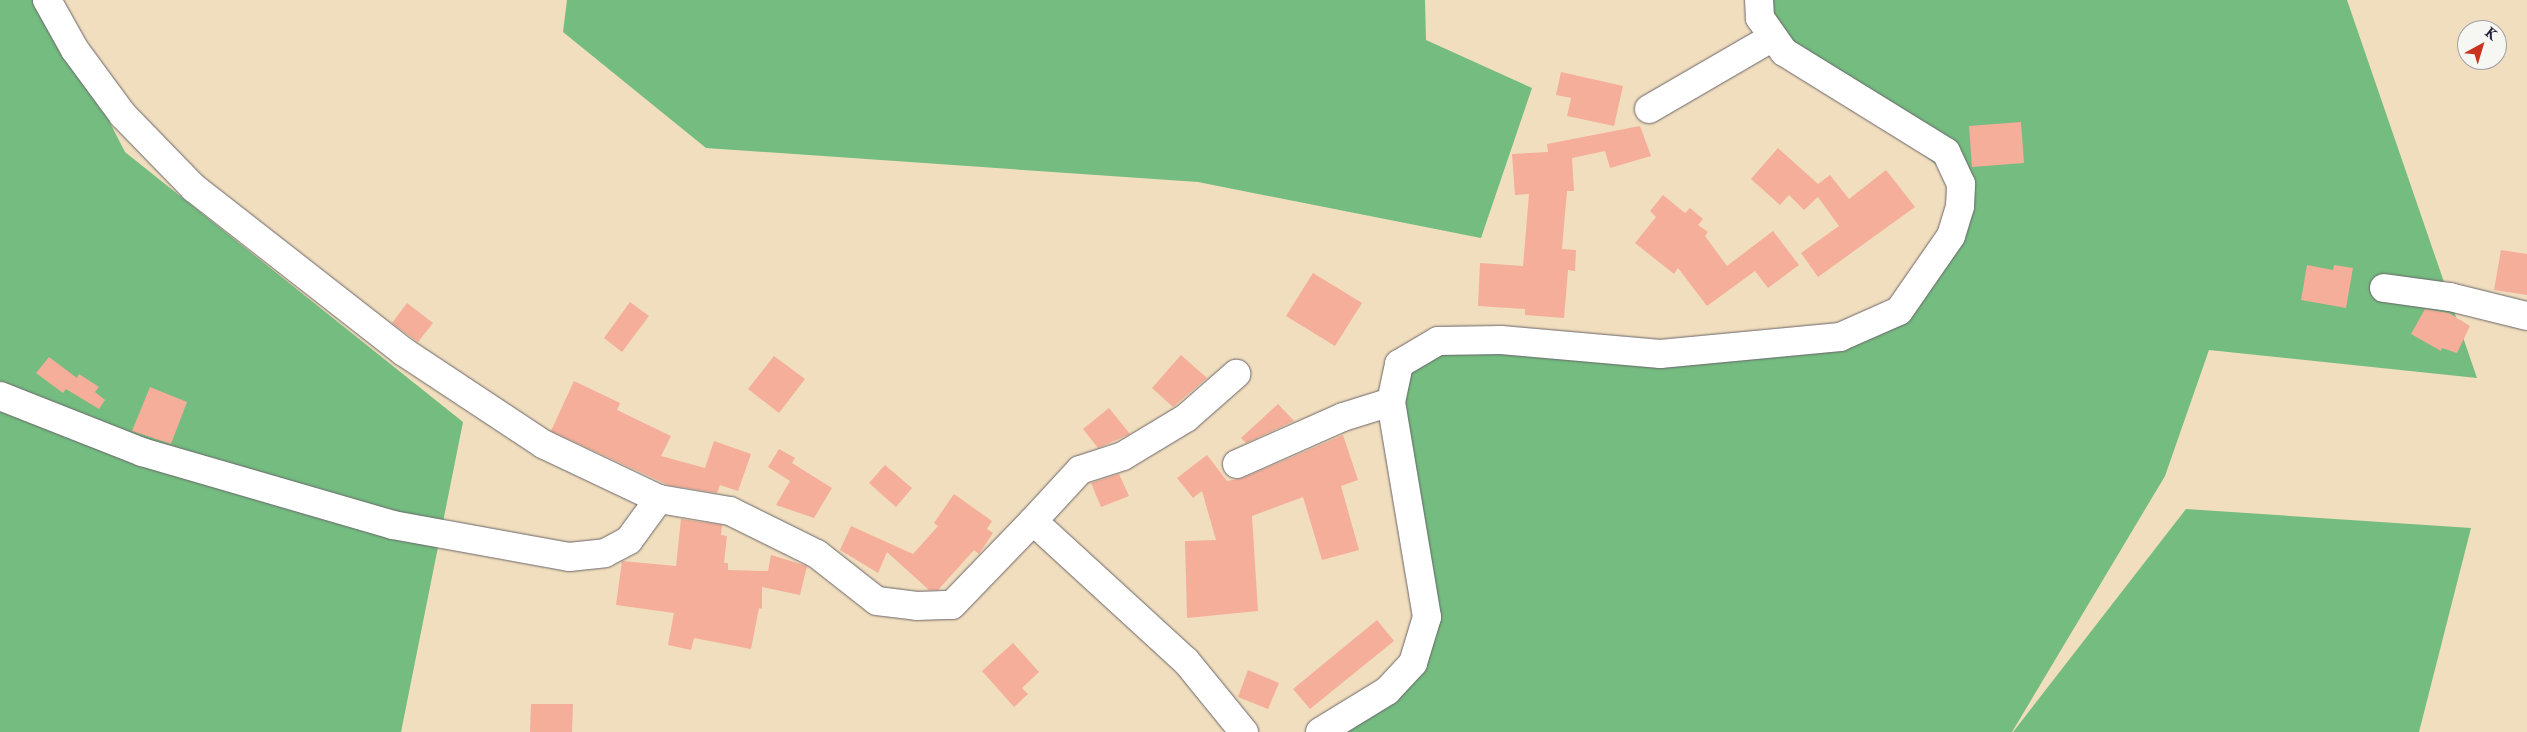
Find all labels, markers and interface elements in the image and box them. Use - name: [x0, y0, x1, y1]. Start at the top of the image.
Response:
- north arrow: [2457, 20, 2507, 70]
- text: K: [2482, 24, 2500, 44]

